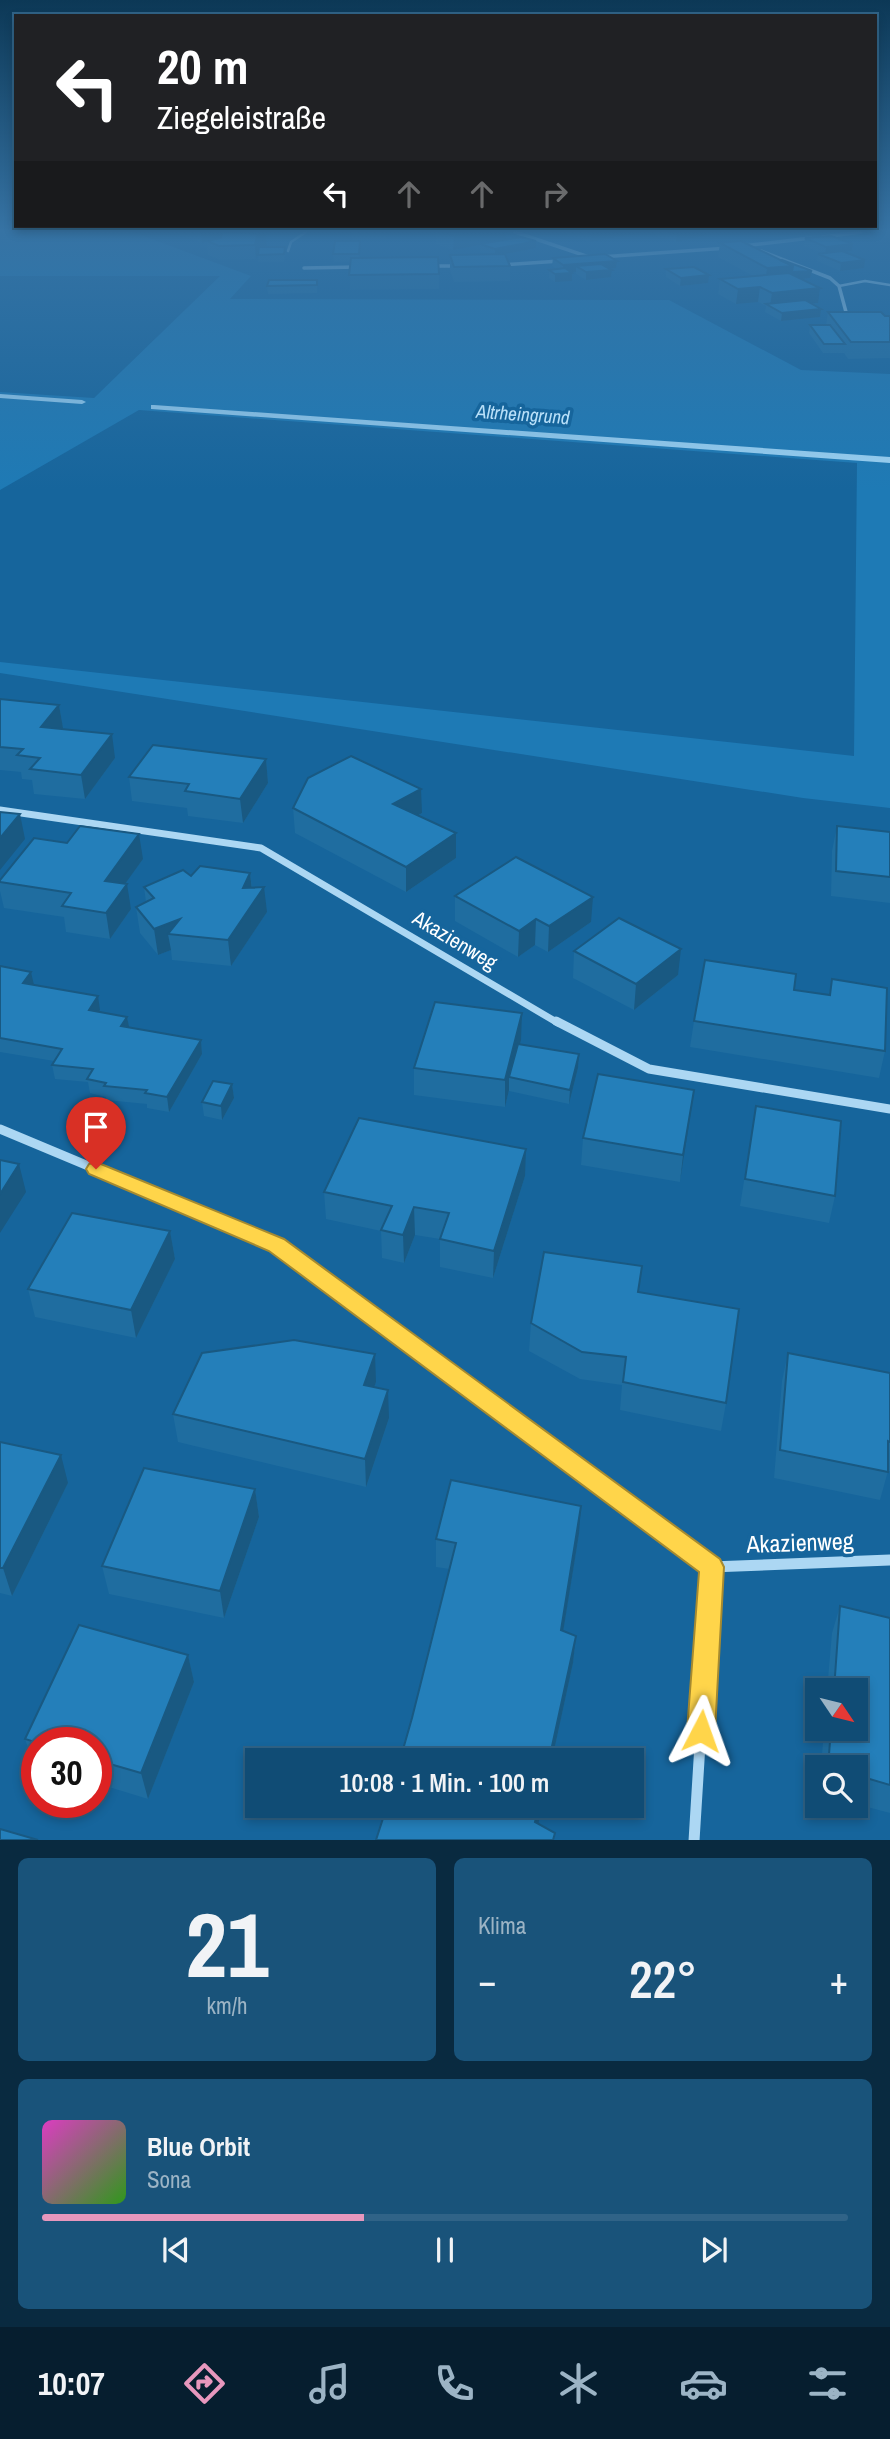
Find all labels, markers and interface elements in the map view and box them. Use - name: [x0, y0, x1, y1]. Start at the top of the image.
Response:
- text: 20 m: [157, 33, 249, 99]
- icon: left: [42, 42, 133, 133]
- text: Ziegeleistraße: [157, 96, 326, 139]
- icon: left: [317, 175, 355, 213]
- icon: ahead: [390, 175, 428, 213]
- icon: ahead: [463, 175, 501, 213]
- icon: right: [536, 175, 574, 213]
- water label: Altrheingrund: [474, 398, 571, 430]
- street label: Akazienweg: [406, 903, 503, 977]
- pin: [66, 1097, 126, 1169]
- icon: arrive: [77, 1108, 115, 1146]
- street label: Akazienweg: [745, 1524, 854, 1560]
- north arrow: [805, 1678, 868, 1741]
- map controls: [805, 1678, 868, 1818]
- position arrow: [664, 1694, 738, 1768]
- speed limit sign: 30: [21, 1727, 112, 1818]
- button: search: [805, 1755, 868, 1818]
- text: 10:08 · 1 Min. · 100 m: [340, 1765, 549, 1800]
- text: 21: [186, 1883, 269, 2005]
- text: Klima: [478, 1910, 526, 1941]
- text: 22°: [629, 1944, 697, 2014]
- text: −: [478, 1955, 496, 2006]
- text: +: [830, 1955, 848, 2006]
- text: km/h: [207, 1990, 247, 2021]
- text: Blue Orbit: [147, 2129, 250, 2164]
- text: Sona: [147, 2164, 191, 2195]
- icon: previous: [157, 2231, 195, 2269]
- icon: pause: [426, 2231, 464, 2269]
- icon: next: [695, 2231, 733, 2269]
- icon: directions: [180, 2359, 229, 2408]
- icon: music: [305, 2359, 354, 2408]
- icon: phone: [430, 2359, 479, 2408]
- icon: climate: [554, 2359, 603, 2408]
- icon: car: [679, 2359, 728, 2408]
- icon: filters: [803, 2359, 852, 2408]
- text: 10:07: [38, 2362, 105, 2405]

